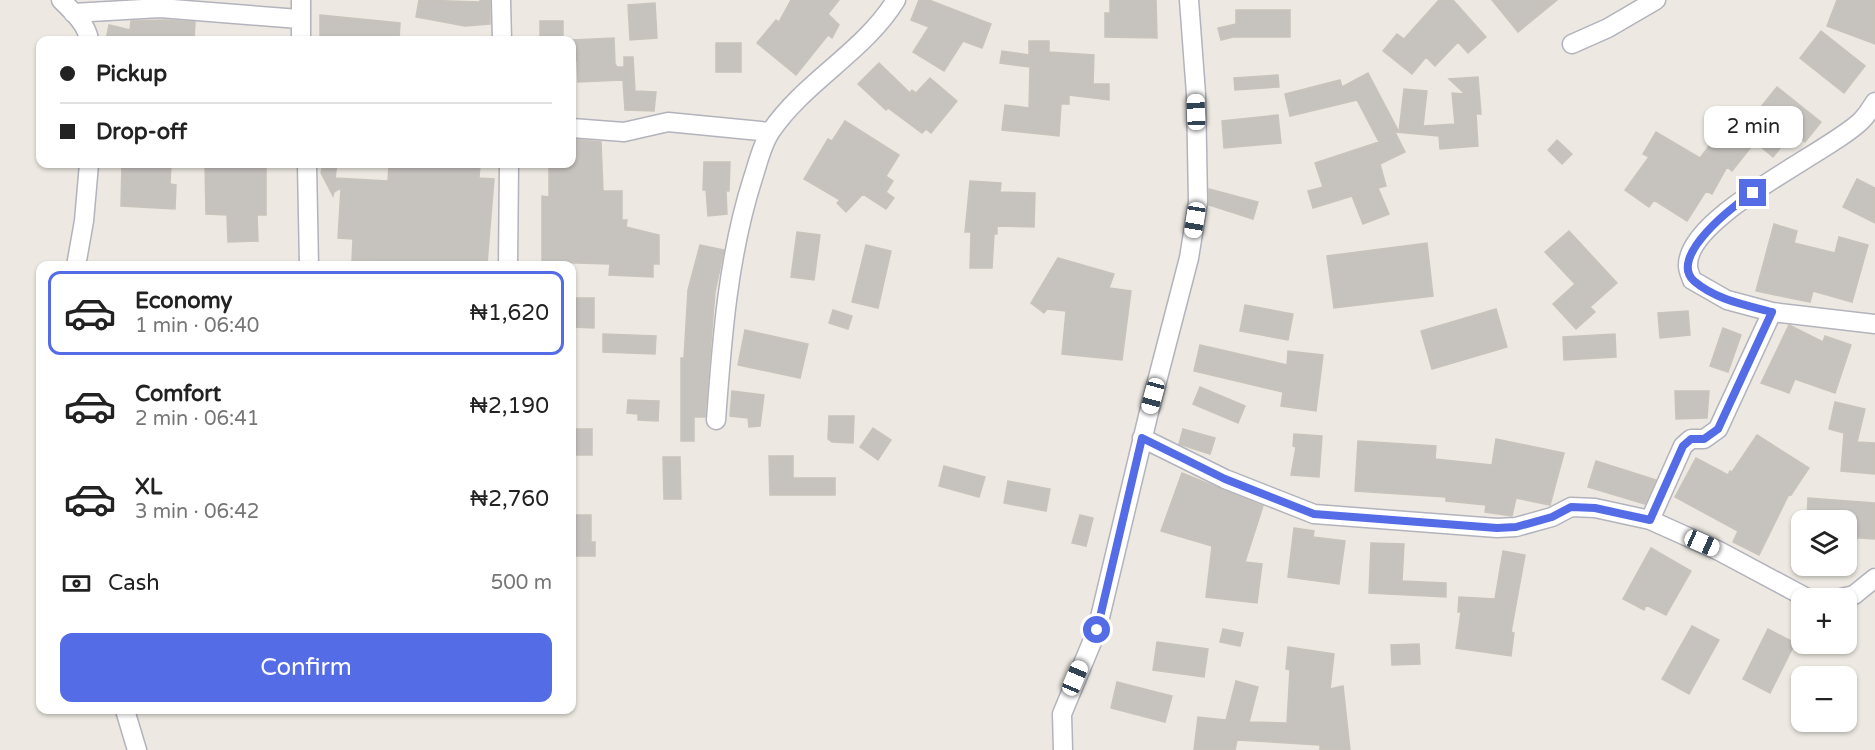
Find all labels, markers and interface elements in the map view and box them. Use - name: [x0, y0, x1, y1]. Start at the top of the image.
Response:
- text: Pickup: [96, 61, 167, 87]
- car: [1186, 94, 1206, 130]
- callout: 2 min: [1704, 106, 1802, 148]
- text: 2 min: [1727, 115, 1780, 139]
- text: Drop-off: [96, 119, 187, 145]
- route end: [1739, 179, 1766, 206]
- car: [1183, 201, 1207, 239]
- icon: car: [63, 286, 117, 340]
- text: Economy: [135, 288, 232, 314]
- text: ₦1,620: [470, 300, 549, 326]
- text: 1 min · 06:40: [135, 314, 259, 338]
- car: [1140, 376, 1166, 416]
- icon: car: [63, 379, 117, 433]
- text: Comfort: [135, 381, 221, 407]
- text: ₦2,190: [470, 393, 549, 419]
- text: 2 min · 06:41: [135, 407, 259, 431]
- icon: car: [63, 472, 117, 526]
- text: XL: [135, 474, 162, 500]
- text: ₦2,760: [470, 486, 549, 512]
- text: 3 min · 06:42: [135, 500, 259, 524]
- map controls: [1791, 510, 1857, 732]
- button: layers: [1791, 510, 1857, 576]
- car: [1682, 527, 1722, 559]
- icon: cash: [60, 567, 93, 600]
- text: Cash: [108, 570, 160, 596]
- text: 500 m: [491, 571, 552, 595]
- button: +: [1791, 588, 1857, 654]
- route start: [1083, 616, 1110, 643]
- button: Confirm: [60, 633, 552, 702]
- car: [1060, 658, 1090, 698]
- button: −: [1791, 666, 1857, 732]

